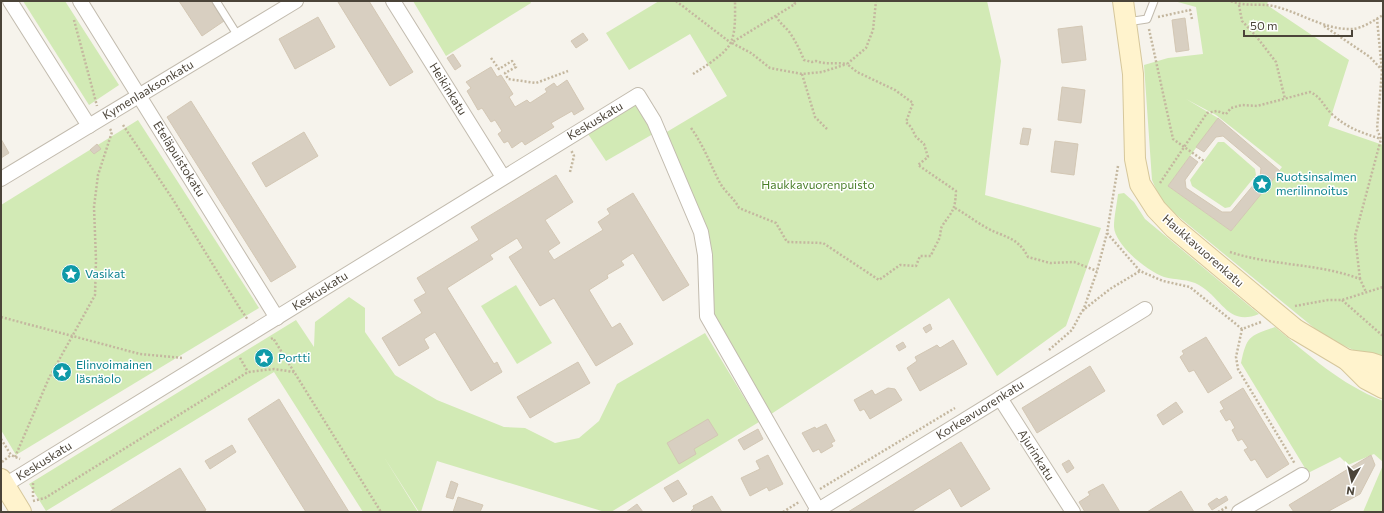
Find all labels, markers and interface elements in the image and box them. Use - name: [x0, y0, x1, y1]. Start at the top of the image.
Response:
- scale bar: [1244, 12, 1352, 38]
- text: 50 m: [1250, 18, 1278, 32]
- street label: Kymenlaaksonkatu: [100, 56, 195, 122]
- street label: Heikinkatu: [427, 60, 470, 117]
- street label: Keskuskatu: [564, 98, 625, 142]
- street label: Eteläpuistokatu: [151, 118, 209, 199]
- place label: Ruotsinsalmen merilinnoitus: [1276, 169, 1357, 197]
- place icon: Ruotsinsalmen merilinnoitus: [1251, 173, 1273, 195]
- park label: Haukkavuorenpuisto: [761, 177, 875, 191]
- street label: Haukkavuorenkatu: [1160, 211, 1247, 289]
- place icon: Vasikat: [60, 263, 82, 285]
- place label: Vasikat: [85, 266, 125, 280]
- street label: Keskuskatu: [289, 268, 350, 313]
- place icon: Portti: [253, 347, 275, 369]
- place label: Portti: [278, 350, 310, 364]
- place label: Elinvoimainen läsnäolo: [76, 357, 152, 385]
- place icon: Elinvoimainen läsnäolo: [51, 361, 73, 383]
- street label: Korkeavuorenkatu: [933, 377, 1026, 442]
- street label: Ajurinkatu: [1016, 427, 1058, 482]
- street label: Keskuskatu: [13, 438, 74, 483]
- north arrow: [1332, 461, 1372, 501]
- text: N: [1346, 484, 1356, 498]

